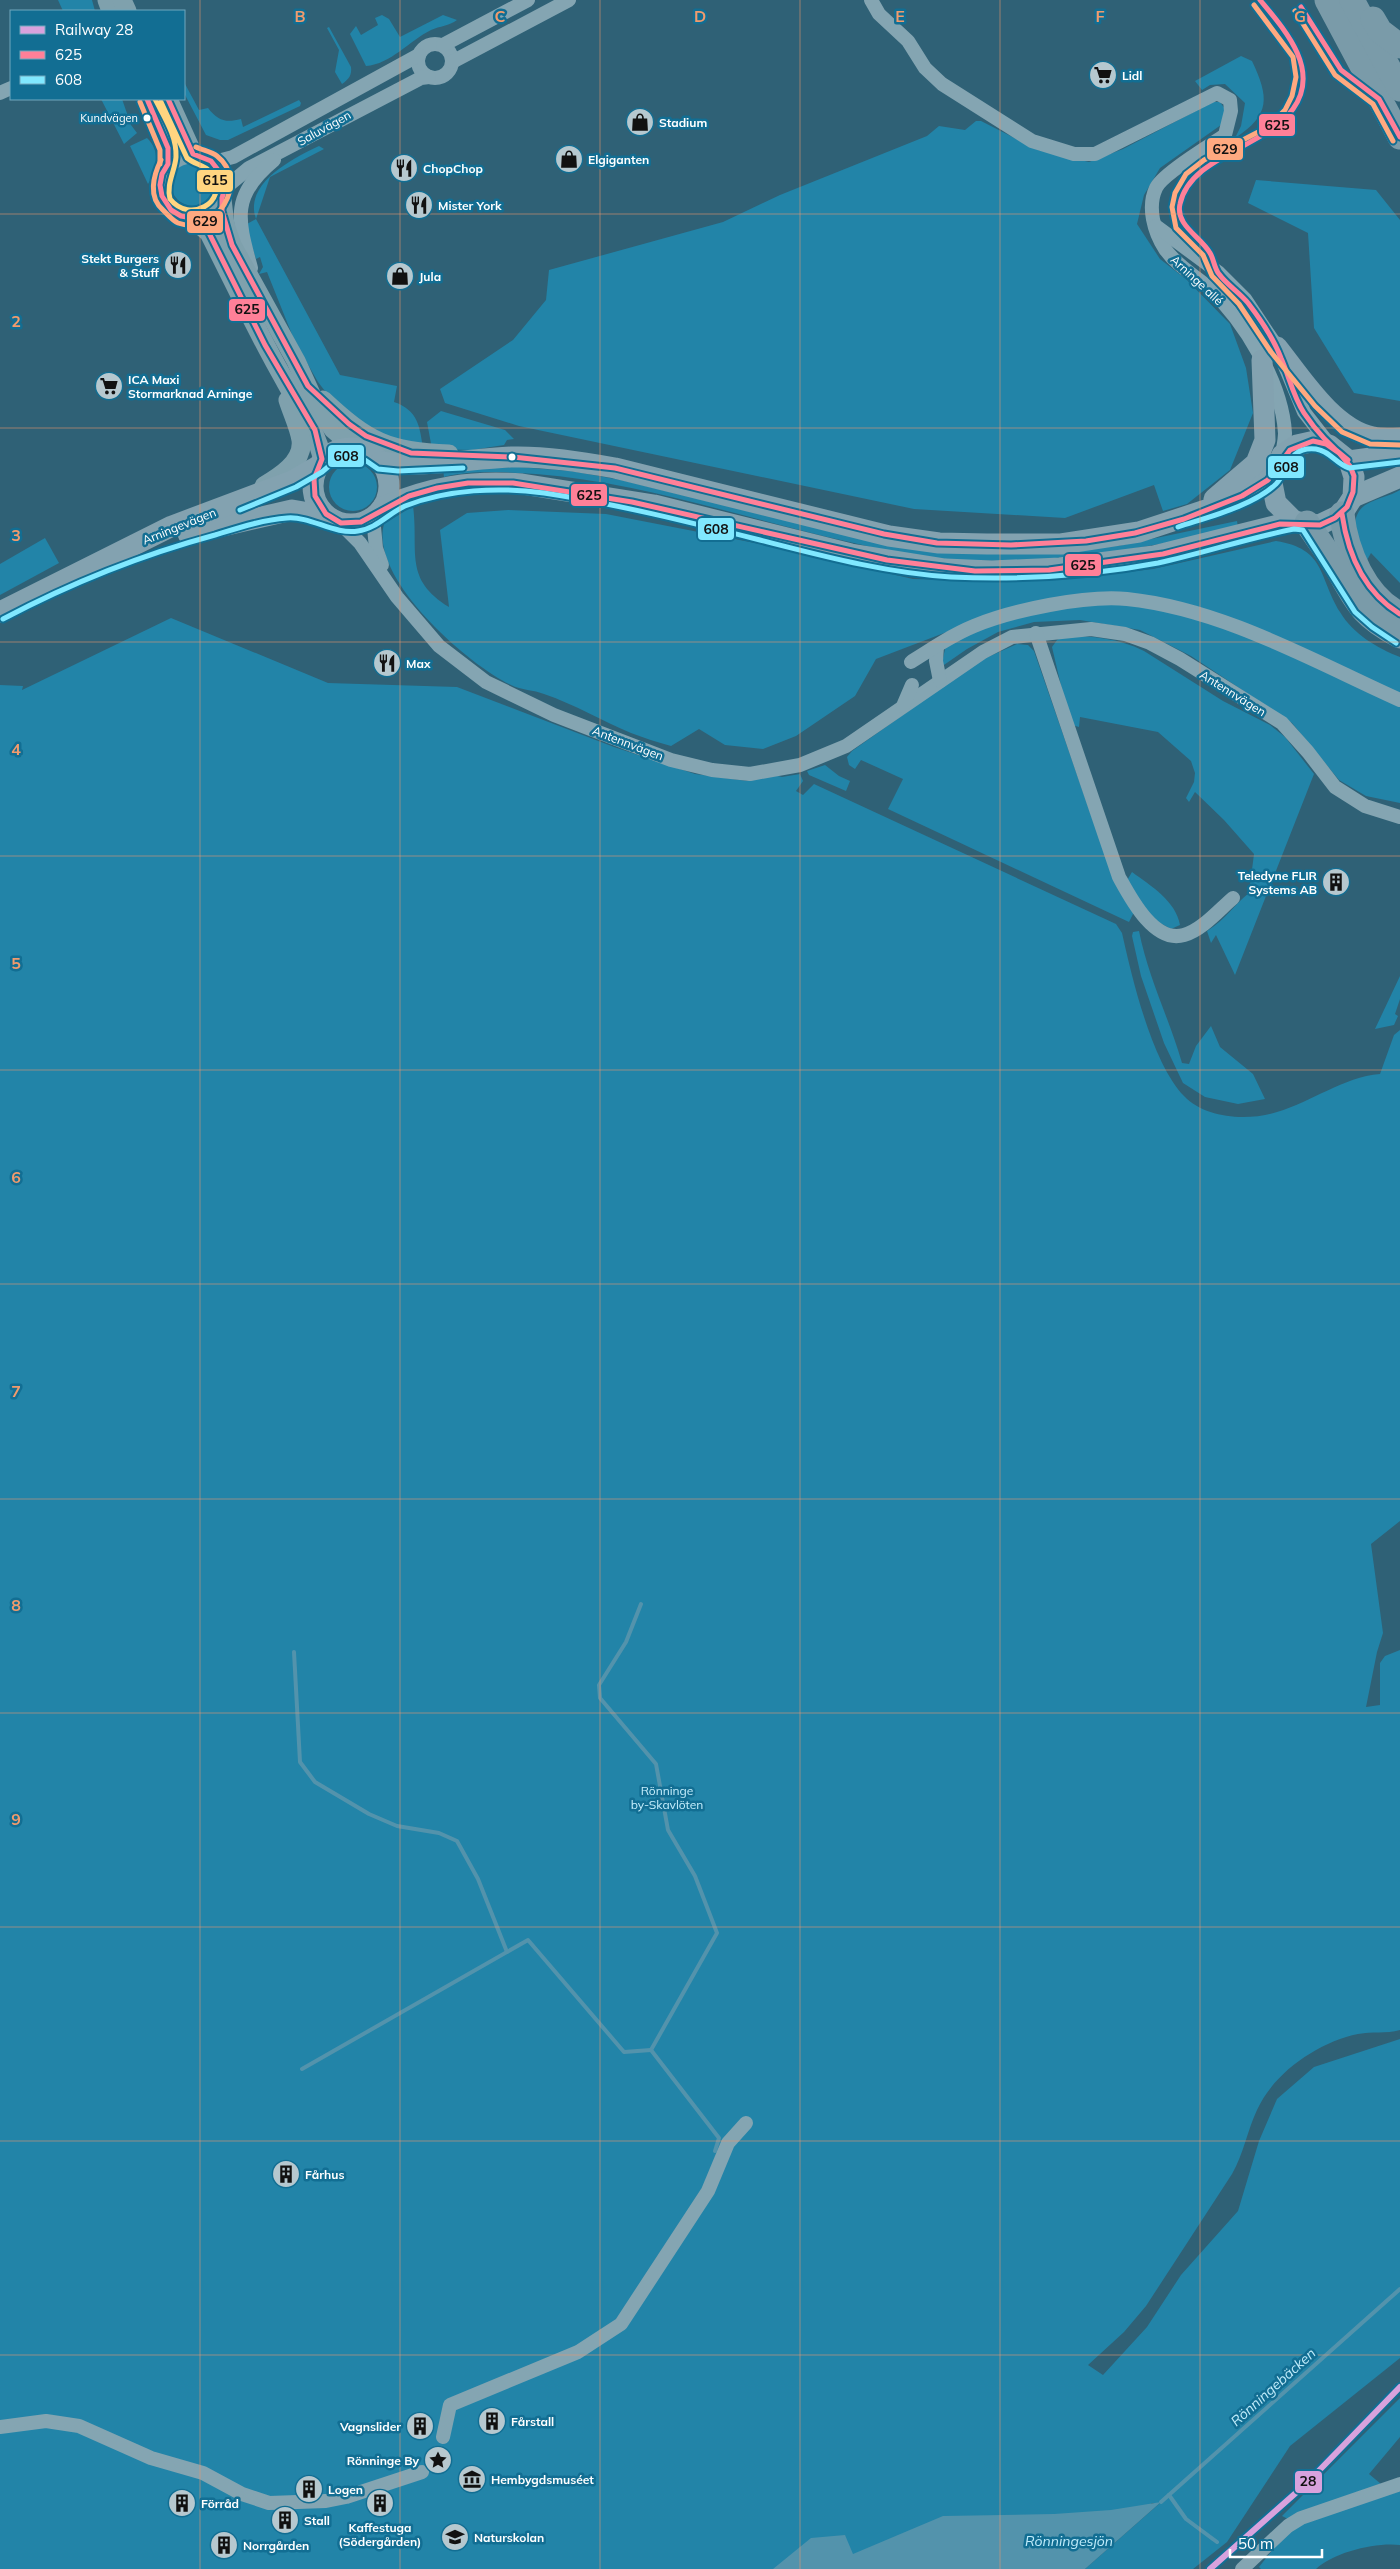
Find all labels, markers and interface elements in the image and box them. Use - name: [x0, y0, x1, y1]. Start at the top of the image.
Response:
- text: B: [294, 6, 306, 26]
- text: C: [495, 6, 506, 26]
- text: D: [694, 6, 706, 26]
- text: E: [895, 6, 905, 26]
- text: F: [1095, 6, 1105, 26]
- text: G: [1294, 6, 1306, 26]
- legend: [10, 10, 185, 100]
- text: Railway 28: [55, 20, 133, 39]
- text: 625: [55, 45, 82, 64]
- supermarket icon: Lidl: [1088, 60, 1118, 90]
- place label: Lidl: [1122, 68, 1142, 83]
- text: 608: [55, 70, 82, 89]
- street label: Saluvägen: [295, 107, 353, 149]
- shop icon: Stadium: [625, 107, 655, 137]
- place label: Kundvägen: [80, 111, 138, 125]
- marker: Kundvägen: [142, 113, 152, 123]
- line badge: 625: [1258, 113, 1296, 137]
- place label: Stadium: [659, 115, 707, 130]
- text: 625: [1264, 116, 1290, 134]
- line badge: 629: [1206, 137, 1244, 161]
- text: 629: [1212, 140, 1238, 158]
- shop icon: Elgiganten: [554, 144, 584, 174]
- place label: Elgiganten: [588, 152, 649, 167]
- restaurant icon: ChopChop: [389, 153, 419, 183]
- place label: ChopChop: [423, 161, 483, 176]
- line badge: 615: [196, 169, 234, 193]
- text: 615: [202, 171, 228, 189]
- restaurant icon: Mister York: [404, 190, 434, 220]
- place label: Mister York: [438, 198, 502, 213]
- line badge: 629: [186, 210, 224, 234]
- text: 629: [192, 212, 218, 230]
- restaurant icon: Stekt Burgers & Stuff: [163, 250, 193, 280]
- place label: Stekt Burgers & Stuff: [81, 251, 160, 280]
- street label: Arninge allé: [1168, 252, 1226, 308]
- shop icon: Jula: [385, 261, 415, 291]
- place label: Jula: [419, 269, 441, 284]
- line badge: 625: [228, 298, 266, 322]
- text: 625: [234, 300, 260, 318]
- text: 2: [11, 311, 21, 331]
- supermarket icon: ICA Maxi Stormarknad Arninge: [94, 371, 124, 401]
- place label: ICA Maxi Stormarknad Arninge: [128, 372, 253, 401]
- line badge: 608: [327, 444, 365, 468]
- text: 608: [333, 447, 359, 465]
- unlabelled marker: [507, 452, 517, 462]
- line badge: 608: [1267, 455, 1305, 479]
- text: 608: [1273, 458, 1299, 476]
- line badge: 625: [570, 483, 608, 507]
- text: 625: [576, 486, 602, 504]
- street label: Arningevägen: [140, 504, 218, 548]
- line badge: 608: [697, 517, 735, 541]
- text: 608: [703, 520, 729, 538]
- text: 3: [11, 525, 21, 545]
- line badge: 625: [1064, 553, 1102, 577]
- text: 625: [1070, 556, 1096, 574]
- restaurant icon: Max: [372, 648, 402, 678]
- place label: Max: [406, 656, 431, 671]
- street label: Antennvägen: [1197, 667, 1269, 719]
- street label: Antennvägen: [590, 723, 666, 763]
- text: 4: [11, 739, 21, 759]
- building icon: Teledyne FLIR Systems AB: [1321, 867, 1351, 897]
- place label: Teledyne FLIR Systems AB: [1238, 868, 1318, 897]
- text: 5: [11, 953, 21, 973]
- text: 6: [11, 1167, 21, 1187]
- text: 7: [11, 1381, 21, 1401]
- text: 8: [11, 1595, 21, 1615]
- park label: Rönninge by-Skavlöten: [631, 1783, 703, 1812]
- text: 9: [11, 1809, 21, 1829]
- building icon: Fårhus: [271, 2159, 301, 2189]
- place label: Fårhus: [305, 2167, 344, 2182]
- water label: Rönningebäcken: [1227, 2344, 1319, 2430]
- building icon: Fårstall: [477, 2406, 507, 2436]
- building icon: Vagnslider: [405, 2411, 435, 2441]
- place label: Fårstall: [511, 2414, 554, 2429]
- place label: Vagnslider: [339, 2419, 401, 2434]
- place icon: Rönninge By: [423, 2445, 453, 2475]
- place label: Rönninge By: [347, 2453, 419, 2468]
- museum icon: Hembygdsmuséet: [457, 2464, 487, 2494]
- line badge: 28: [1294, 2470, 1323, 2494]
- place label: Hembygdsmuséet: [491, 2472, 594, 2487]
- text: 28: [1300, 2472, 1316, 2490]
- building icon: Logen: [294, 2474, 324, 2504]
- place label: Logen: [328, 2482, 363, 2497]
- building icon: Förråd: [167, 2488, 197, 2518]
- building icon: Kaffestuga (Södergården): [365, 2488, 395, 2518]
- place label: Förråd: [201, 2496, 239, 2511]
- building icon: Stall: [270, 2505, 300, 2535]
- place label: Stall: [304, 2513, 330, 2528]
- place label: Kaffestuga (Södergården): [339, 2520, 421, 2549]
- school or university icon: Naturskolan: [440, 2522, 470, 2552]
- scale bar: [1230, 2526, 1322, 2558]
- building icon: Norrgården: [209, 2530, 239, 2560]
- place label: Naturskolan: [474, 2530, 544, 2545]
- water label: Rönningesjön: [1025, 2532, 1113, 2550]
- text: 50 m: [1238, 2534, 1273, 2553]
- place label: Norrgården: [243, 2538, 309, 2553]

